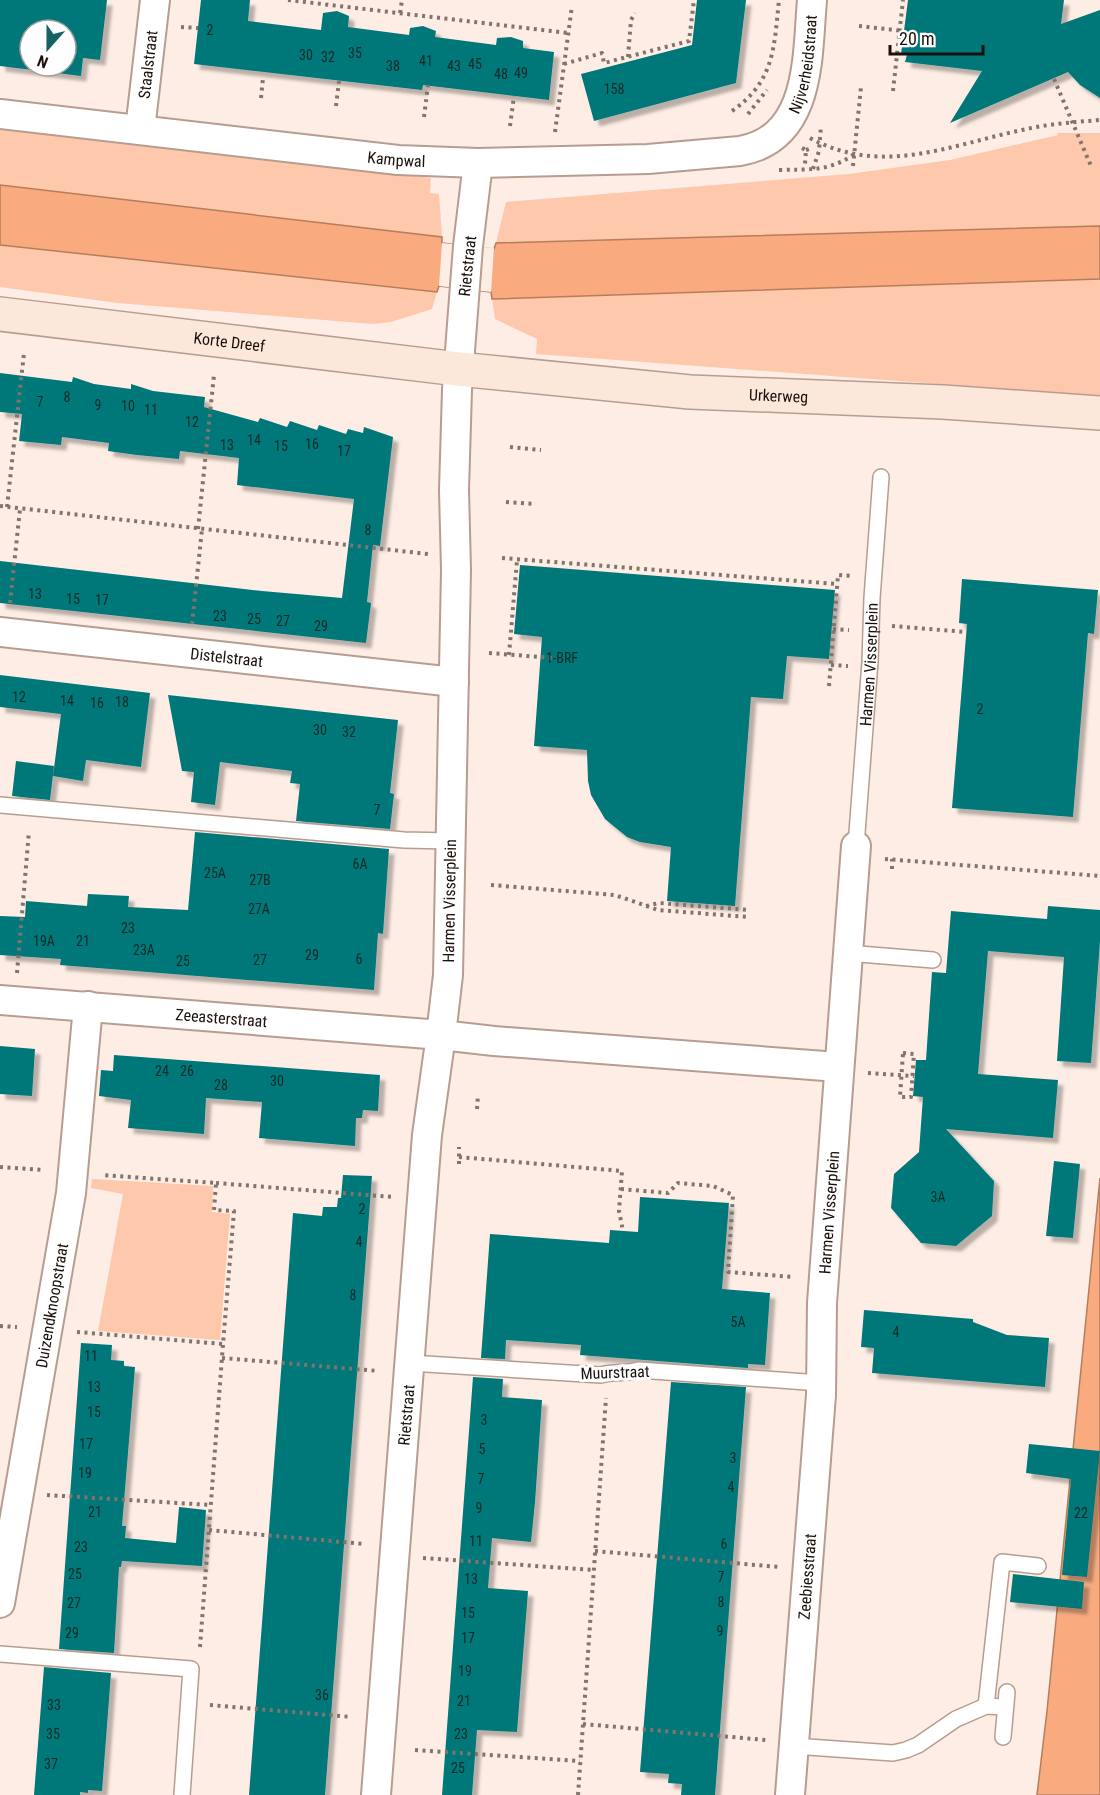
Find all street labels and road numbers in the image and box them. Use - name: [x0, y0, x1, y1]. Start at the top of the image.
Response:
- street label: Nijverheidstraat: [785, 14, 821, 117]
- street label: Staalstraat: [135, 29, 161, 100]
- street label: Kampwal: [366, 148, 426, 171]
- street label: Rietstraat: [455, 234, 480, 297]
- street label: Korte Dreef: [193, 328, 266, 356]
- street label: Urkerweg: [749, 385, 808, 407]
- street label: Harmen Visserplein: [856, 603, 882, 727]
- street label: Distelstraat: [189, 644, 264, 671]
- street label: Harmen Visserplein: [439, 839, 460, 963]
- street label: Zeeasterstraat: [175, 1005, 268, 1031]
- street label: Harmen Visserplein: [815, 1150, 843, 1275]
- street label: Duizendknoopstraat: [32, 1241, 72, 1369]
- street label: Muurstraat: [580, 1362, 650, 1383]
- street label: Rietstraat: [394, 1384, 419, 1446]
- street label: Zeebiesstraat: [795, 1533, 820, 1620]

